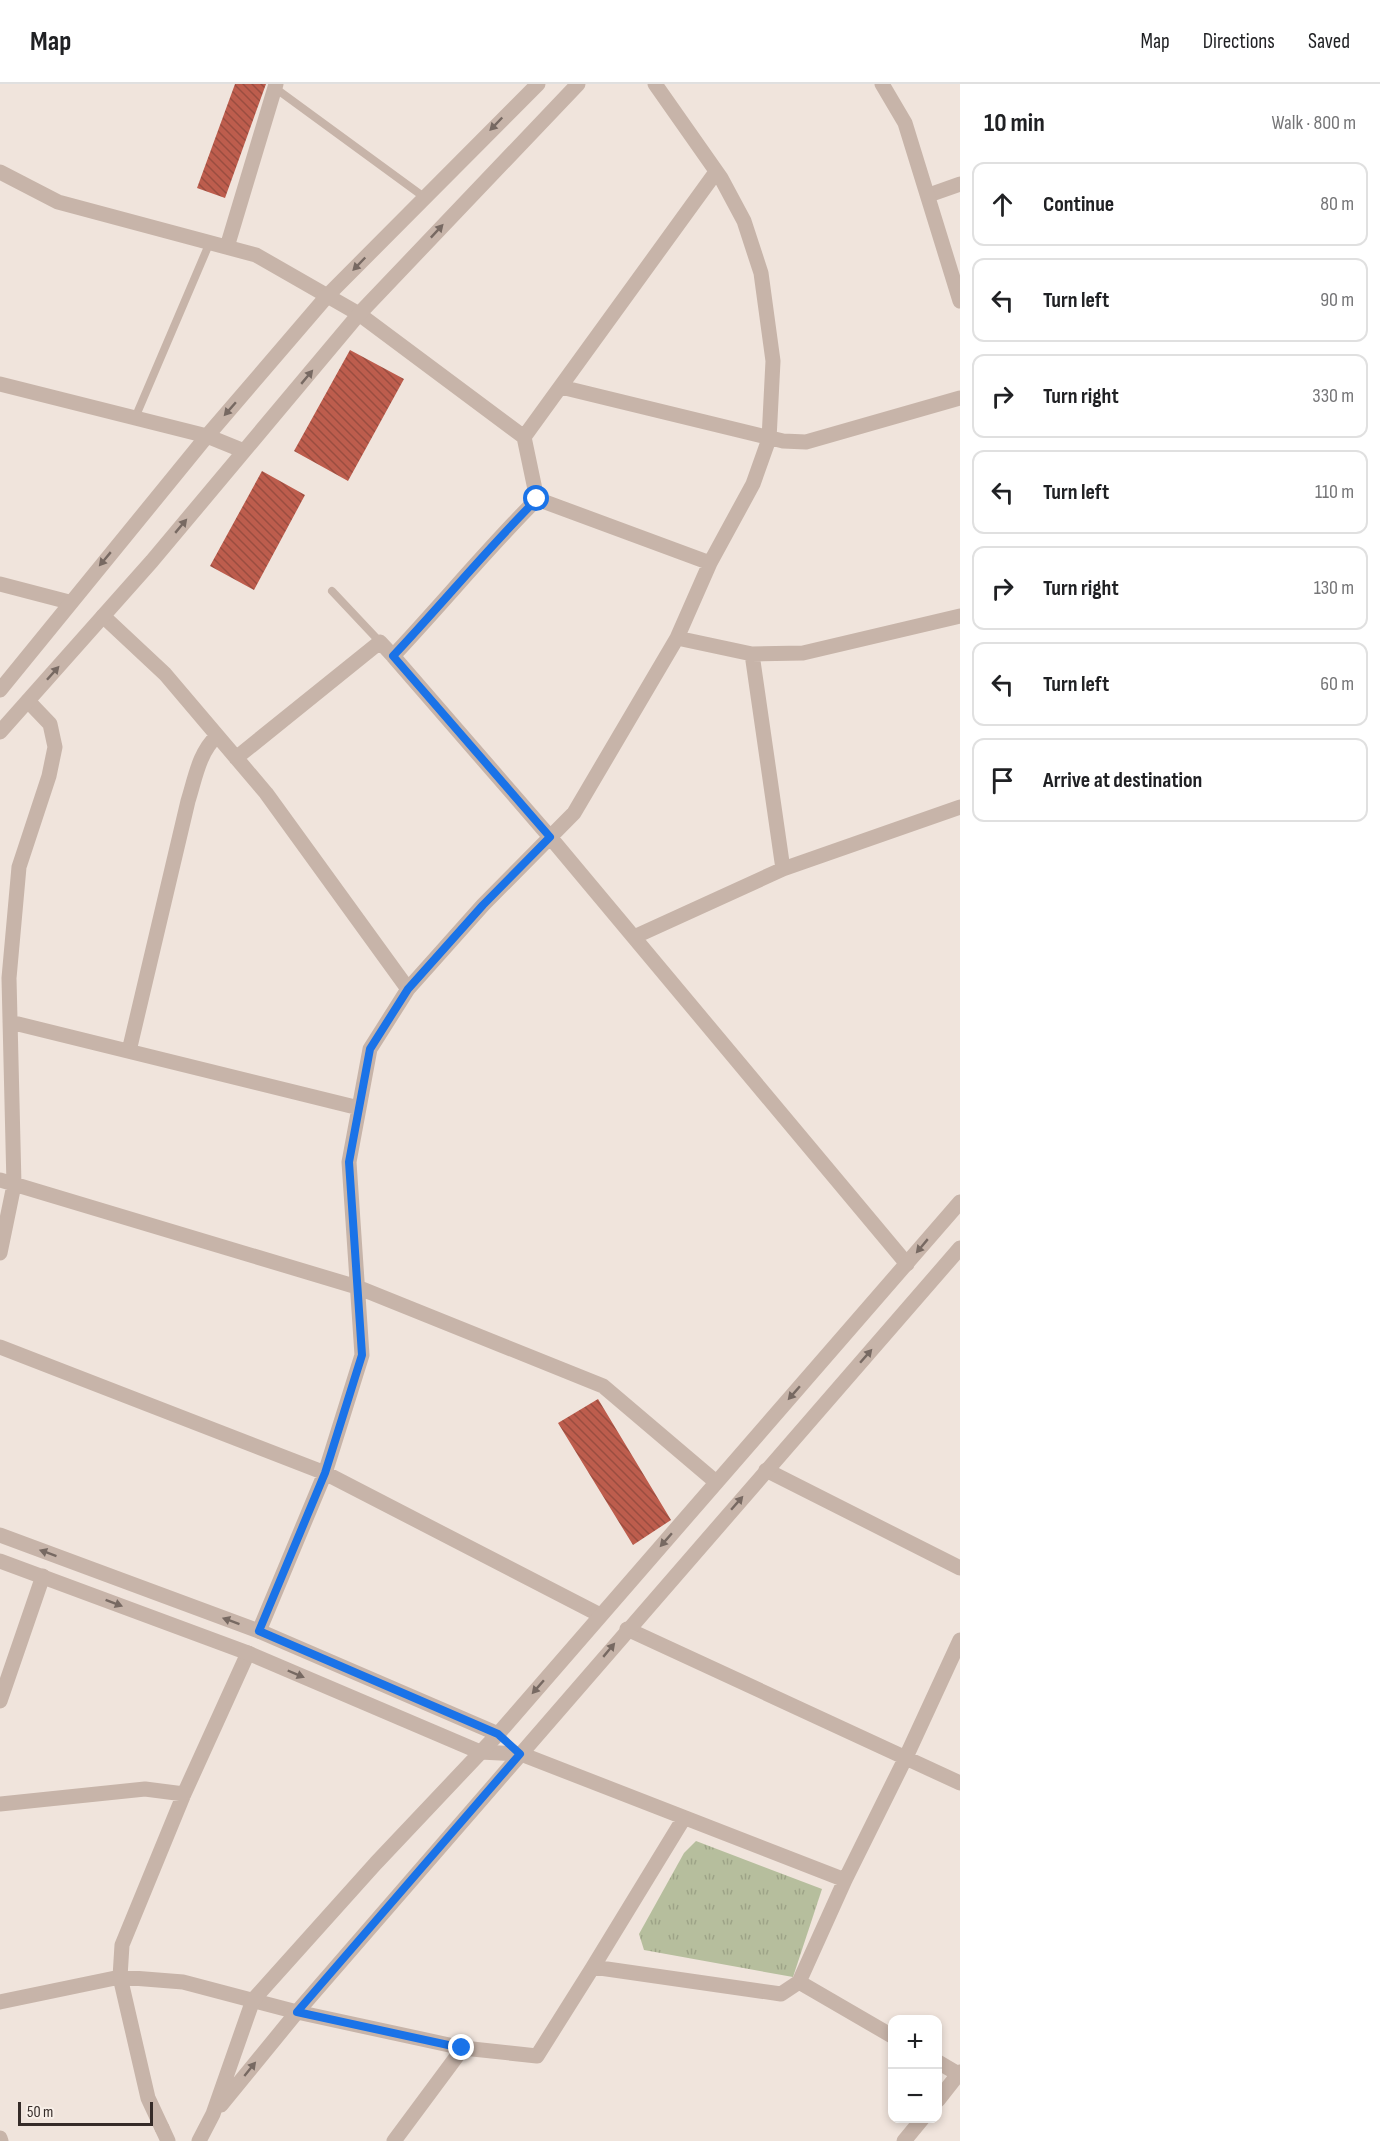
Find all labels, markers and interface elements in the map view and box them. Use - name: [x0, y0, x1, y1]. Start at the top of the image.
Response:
- text: Map: [30, 25, 71, 58]
- text: Map: [1140, 29, 1170, 54]
- text: Directions: [1203, 29, 1275, 54]
- text: Saved: [1308, 29, 1350, 54]
- text: 10 min: [984, 108, 1045, 139]
- text: Walk · 800 m: [1272, 111, 1356, 135]
- one-way arrow: [489, 117, 503, 131]
- icon: ahead: [986, 188, 1019, 221]
- text: Continue: [1043, 191, 1114, 218]
- text: 80 m: [1320, 192, 1354, 216]
- one-way arrow: [429, 225, 443, 239]
- one-way arrow: [353, 256, 367, 270]
- icon: left: [986, 284, 1019, 317]
- text: Turn left: [1043, 287, 1109, 314]
- text: 90 m: [1320, 288, 1354, 312]
- one-way arrow: [300, 369, 312, 384]
- icon: right: [986, 380, 1019, 413]
- text: Turn right: [1043, 383, 1119, 410]
- text: 330 m: [1312, 384, 1354, 408]
- one-way arrow: [224, 401, 237, 416]
- icon: left: [986, 476, 1019, 509]
- text: Turn left: [1043, 479, 1109, 506]
- text: 110 m: [1315, 480, 1354, 504]
- route start: [523, 485, 549, 511]
- one-way arrow: [175, 518, 188, 534]
- one-way arrow: [99, 551, 112, 566]
- icon: right: [986, 572, 1019, 605]
- text: Turn right: [1043, 575, 1119, 602]
- text: 130 m: [1314, 576, 1354, 600]
- one-way arrow: [46, 665, 60, 680]
- icon: left: [986, 668, 1019, 701]
- text: Turn left: [1043, 671, 1109, 698]
- text: 60 m: [1320, 672, 1354, 696]
- icon: arrive: [986, 764, 1019, 797]
- text: Arrive at destination: [1043, 767, 1202, 794]
- one-way arrow: [916, 1238, 929, 1253]
- one-way arrow: [859, 1348, 872, 1364]
- one-way arrow: [788, 1385, 801, 1400]
- one-way arrow: [730, 1496, 743, 1511]
- one-way arrow: [659, 1532, 672, 1548]
- one-way arrow: [39, 1548, 57, 1558]
- one-way arrow: [105, 1598, 123, 1608]
- one-way arrow: [222, 1616, 240, 1625]
- one-way arrow: [603, 1642, 616, 1658]
- one-way arrow: [287, 1669, 305, 1679]
- one-way arrow: [532, 1679, 545, 1694]
- map controls: [888, 2015, 942, 2123]
- button: +: [888, 2015, 942, 2069]
- route end: [448, 2034, 474, 2060]
- one-way arrow: [244, 2061, 257, 2077]
- button: −: [888, 2069, 942, 2123]
- scale bar: [18, 2099, 153, 2126]
- text: 50 m: [27, 2103, 53, 2122]

